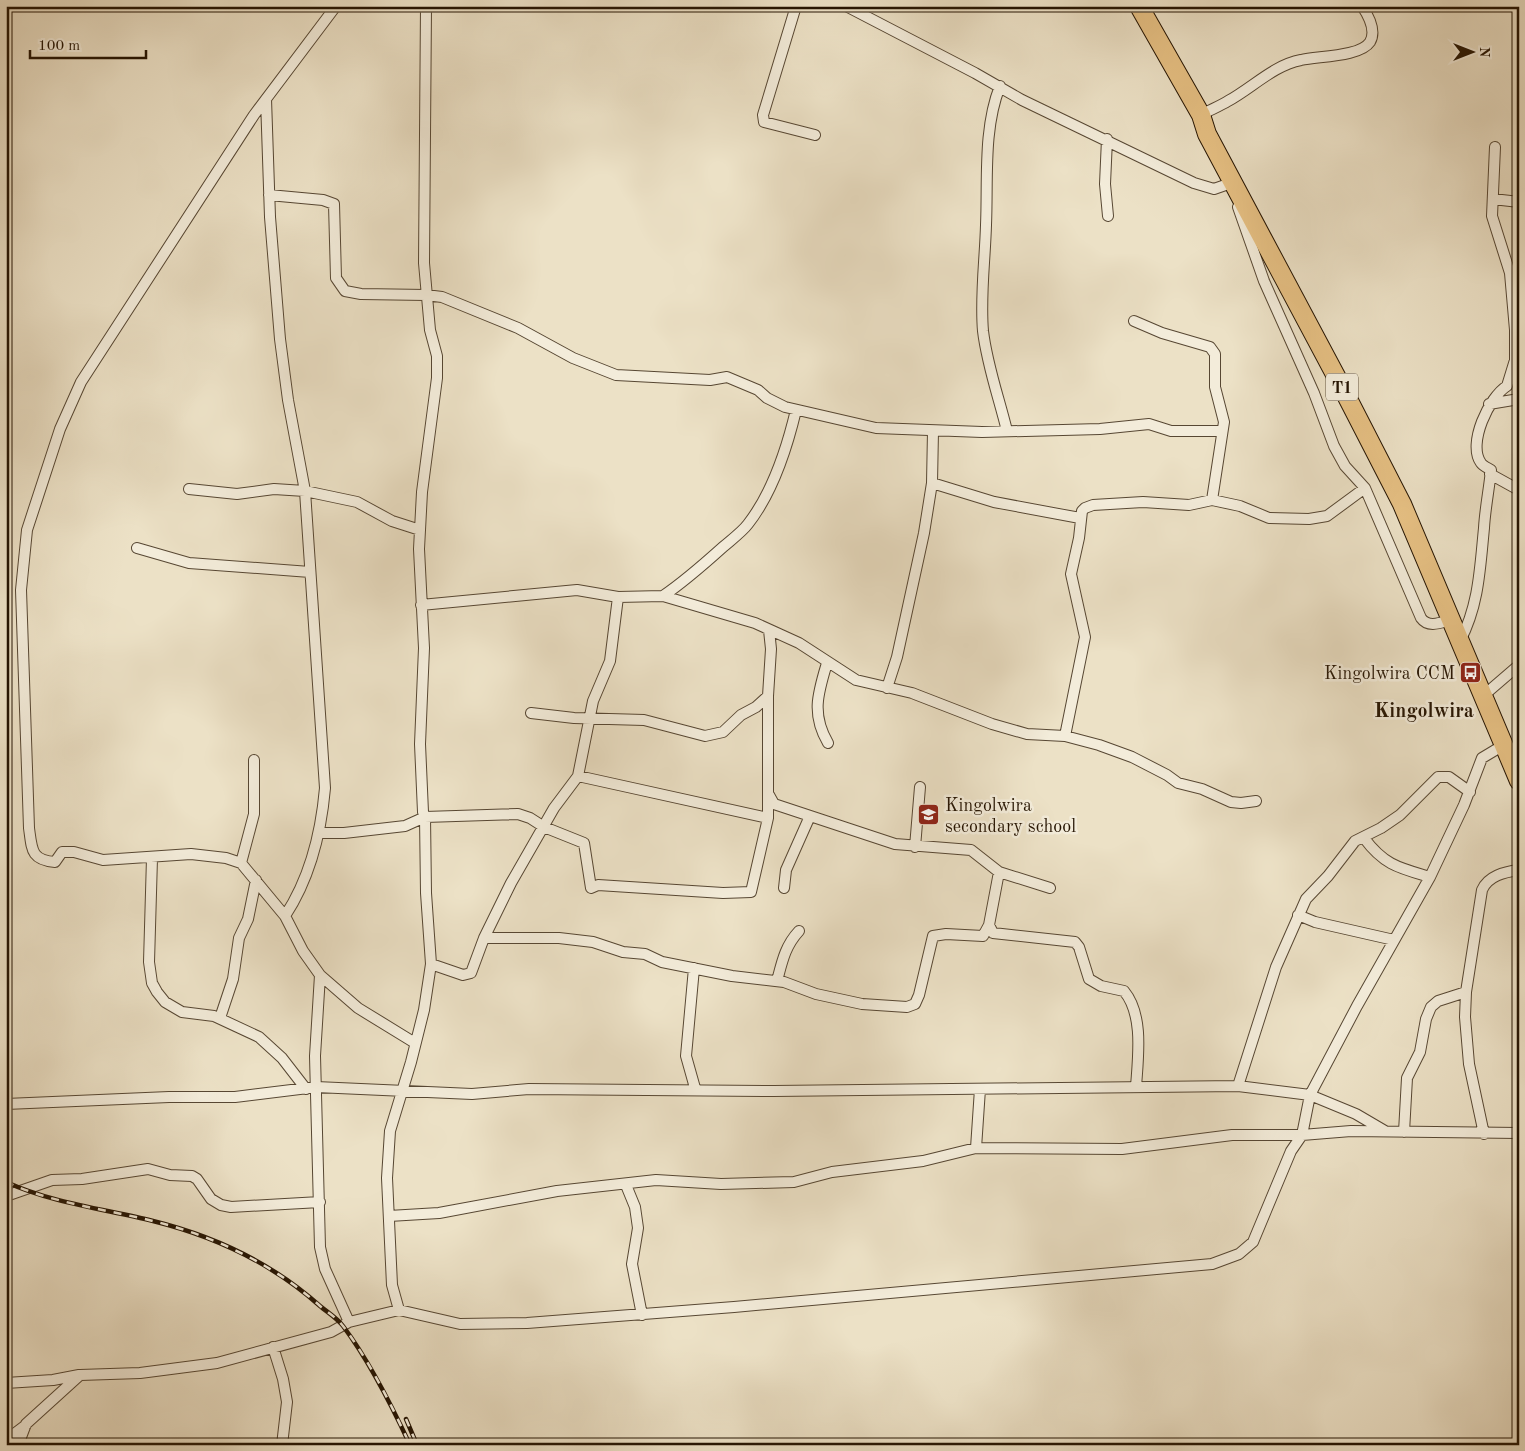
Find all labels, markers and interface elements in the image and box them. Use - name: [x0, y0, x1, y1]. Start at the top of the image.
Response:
- scale bar: [30, 28, 146, 60]
- north arrow: [1448, 28, 1498, 78]
- text: 100 m: [38, 39, 80, 54]
- text: N: [1477, 47, 1491, 58]
- road number: T1: [1326, 374, 1358, 401]
- bus stop icon: Kingolwira CCM: [1459, 661, 1483, 685]
- place label: Kingolwira CCM: [1324, 665, 1455, 683]
- district label: Kingolwira: [1374, 702, 1474, 722]
- place label: Kingolwira secondary school: [945, 797, 1076, 836]
- school or university icon: Kingolwira secondary school: [917, 803, 941, 827]

